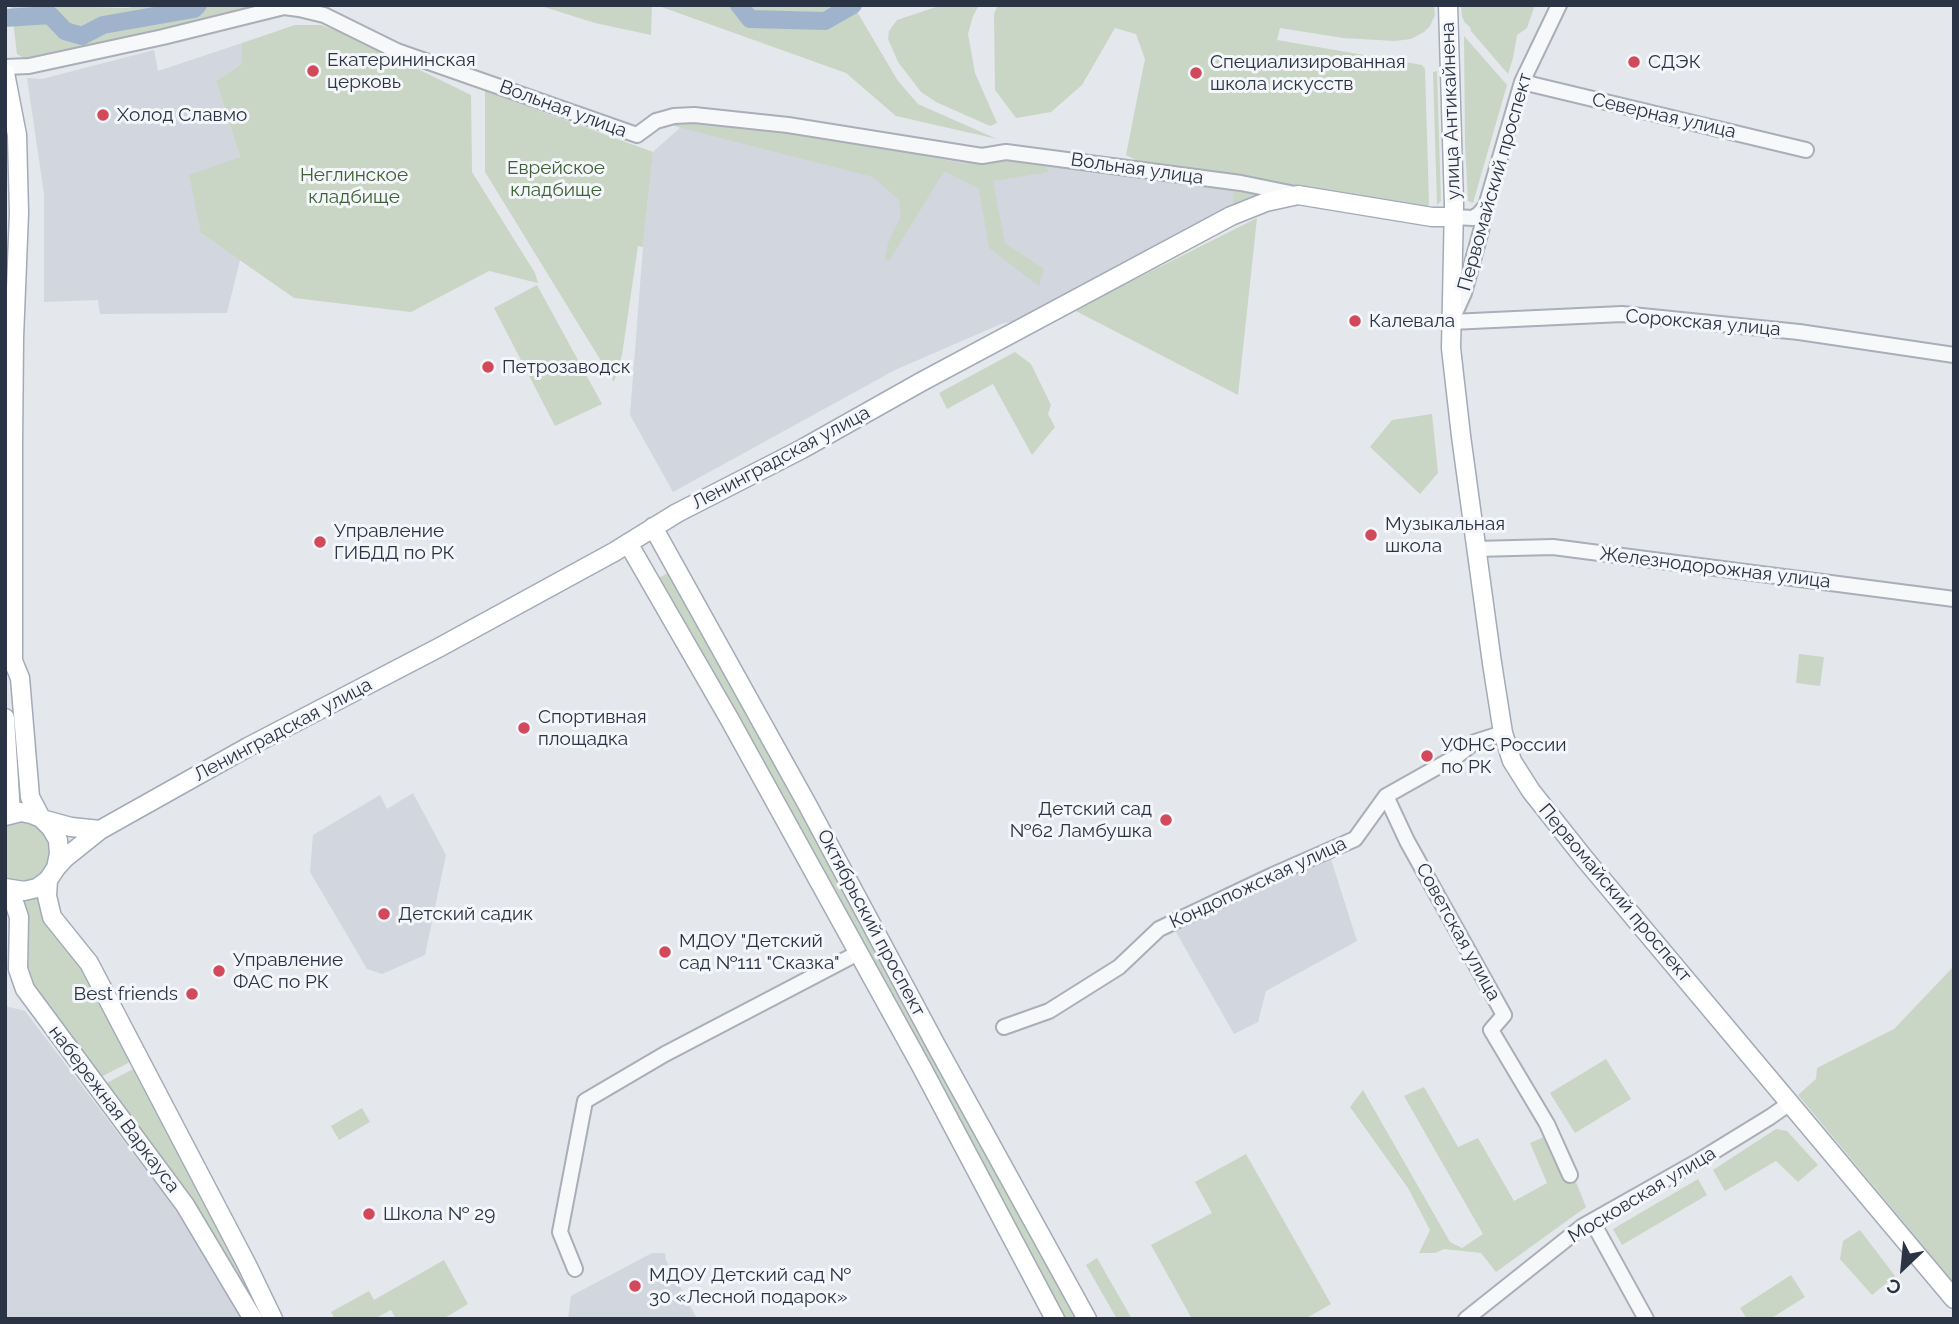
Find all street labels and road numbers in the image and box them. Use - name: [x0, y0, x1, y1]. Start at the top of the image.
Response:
- street label: улица Антикайнена: [1437, 22, 1465, 200]
- street label: Первомайский проспект: [1453, 70, 1537, 294]
- street label: Вольная улица: [496, 75, 630, 143]
- street label: Северная улица: [1590, 88, 1738, 144]
- street label: Вольная улица: [1069, 148, 1205, 190]
- street label: Сорокская улица: [1624, 305, 1782, 341]
- street label: Ленинградская улица: [688, 401, 874, 515]
- street label: Железнодорожная улица: [1598, 543, 1832, 593]
- street label: Ленинградская улица: [190, 673, 376, 787]
- street label: Первомайский проспект: [1534, 799, 1696, 987]
- street label: Октябрьский проспект: [812, 826, 930, 1020]
- street label: Кондопожская улица: [1166, 832, 1350, 934]
- street label: Советская улица: [1411, 859, 1505, 1005]
- street label: набережная Варкауса: [44, 1021, 184, 1197]
- street label: Московская улица: [1564, 1142, 1720, 1248]

